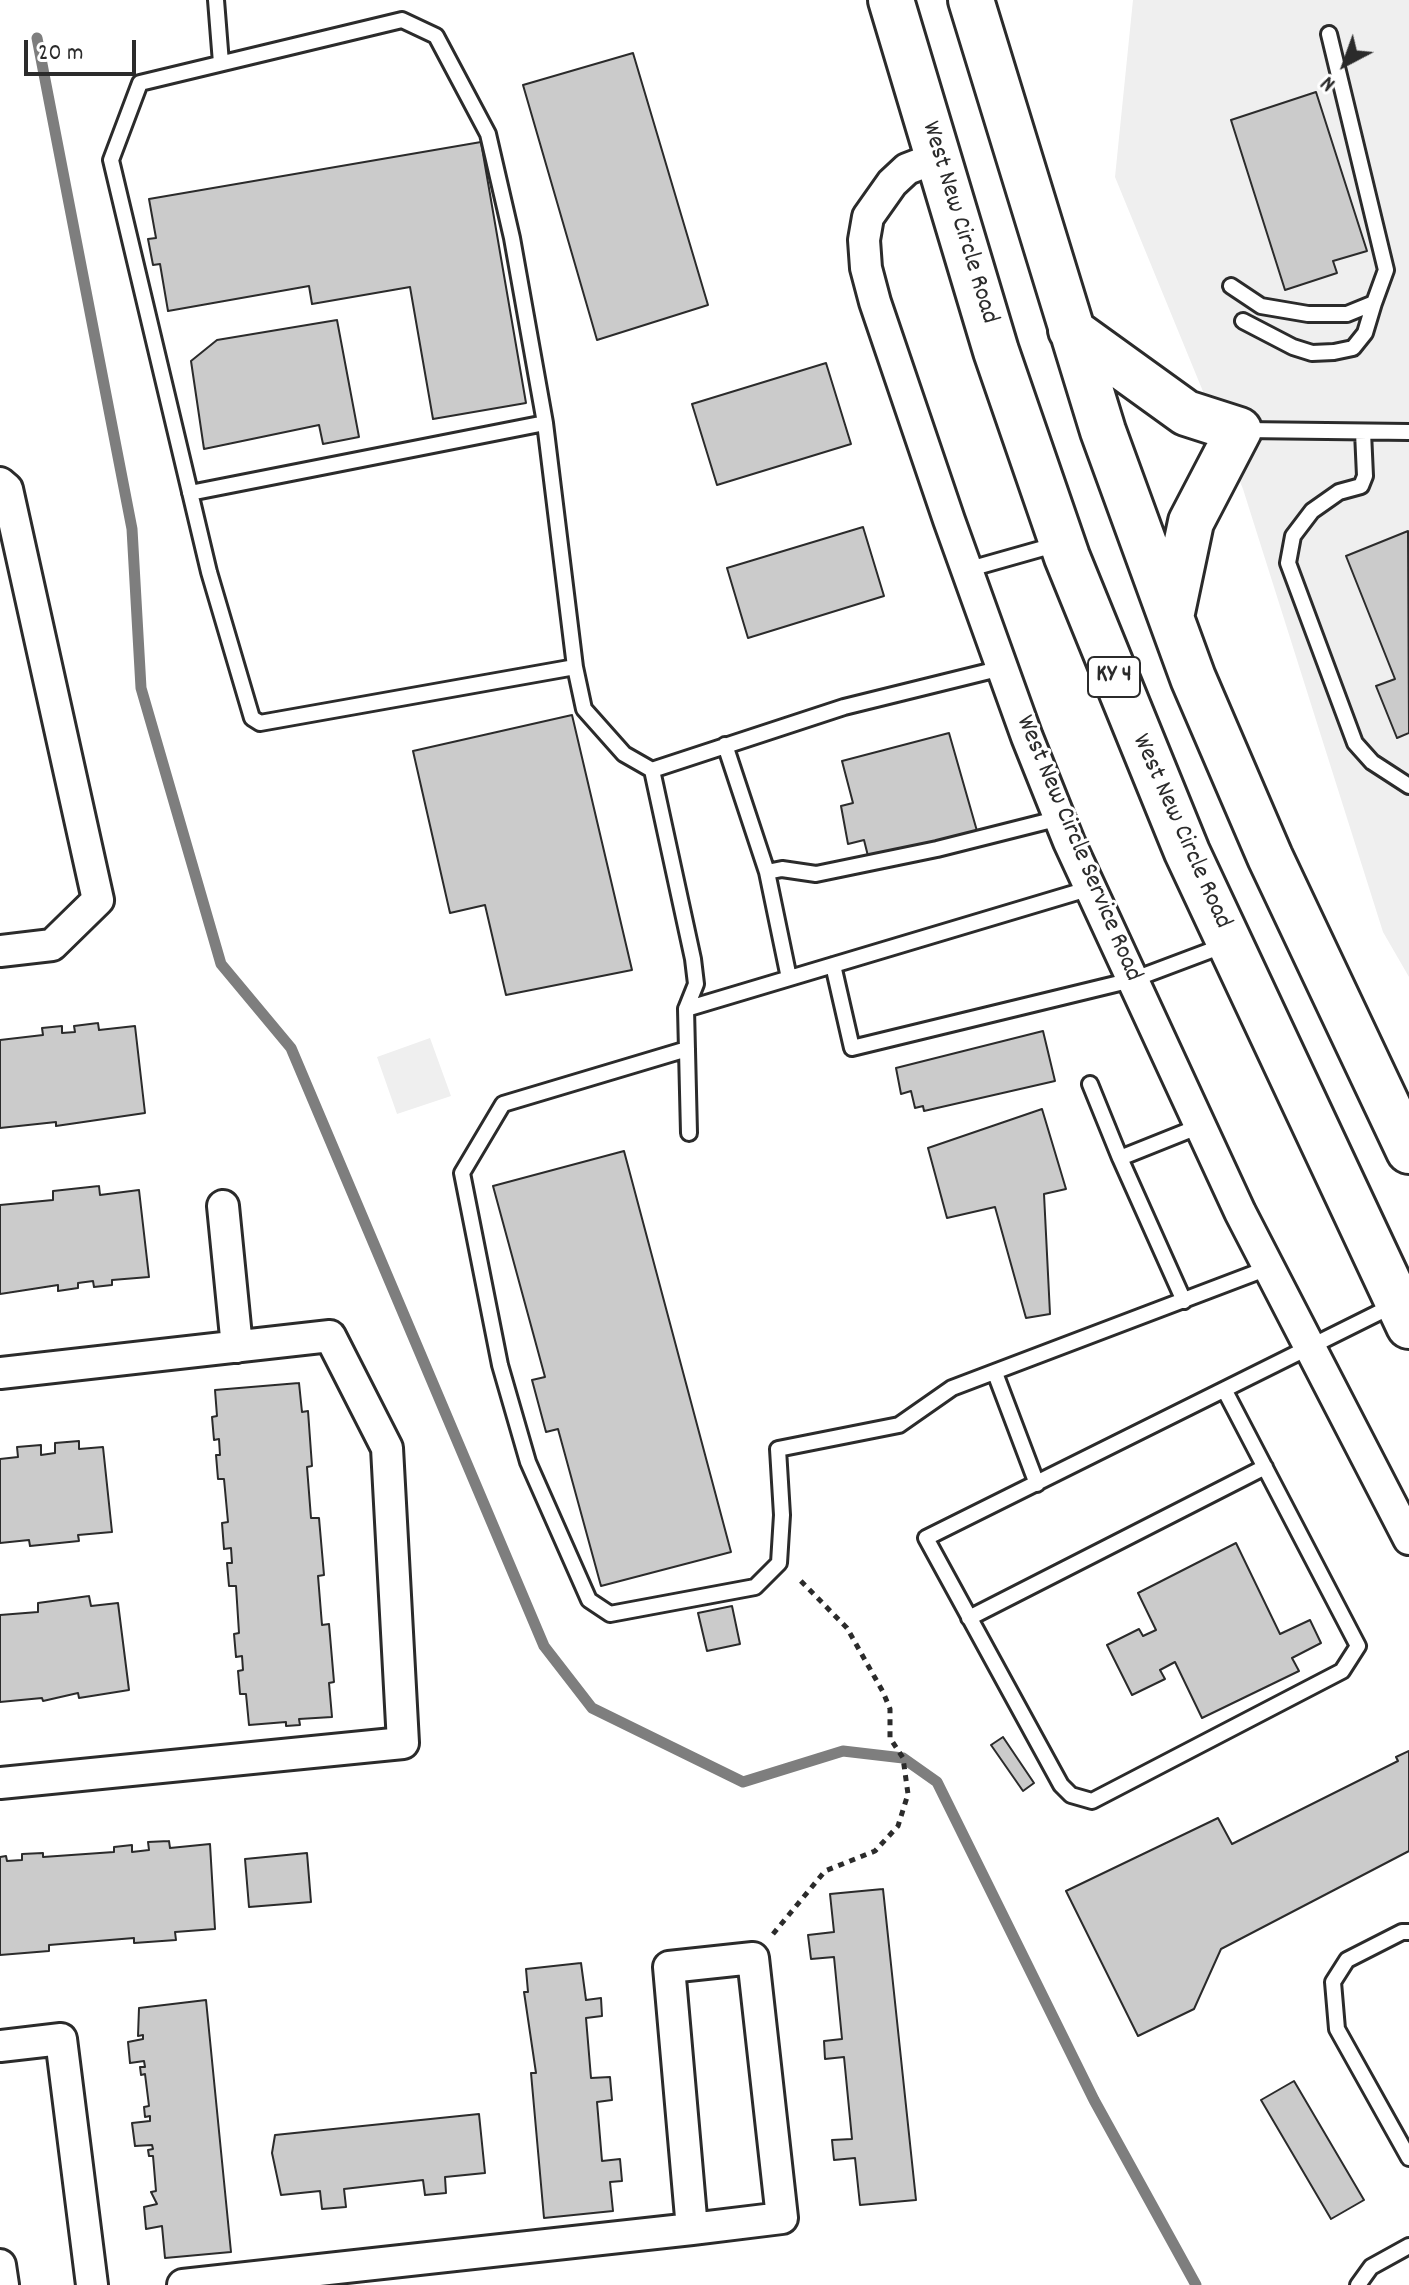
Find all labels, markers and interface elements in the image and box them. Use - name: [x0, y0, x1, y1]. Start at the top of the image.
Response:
- scale bar: [28, 24, 140, 74]
- north arrow: [1305, 24, 1385, 104]
- text: 20 m: [38, 37, 84, 71]
- text: N: [1315, 67, 1343, 98]
- street label: West New Circle Road: [912, 118, 1004, 328]
- road number: KY 4: [1088, 657, 1140, 697]
- street label: West New Circle Service Road: [1007, 711, 1147, 987]
- street label: West New Circle Road: [1123, 730, 1237, 934]

